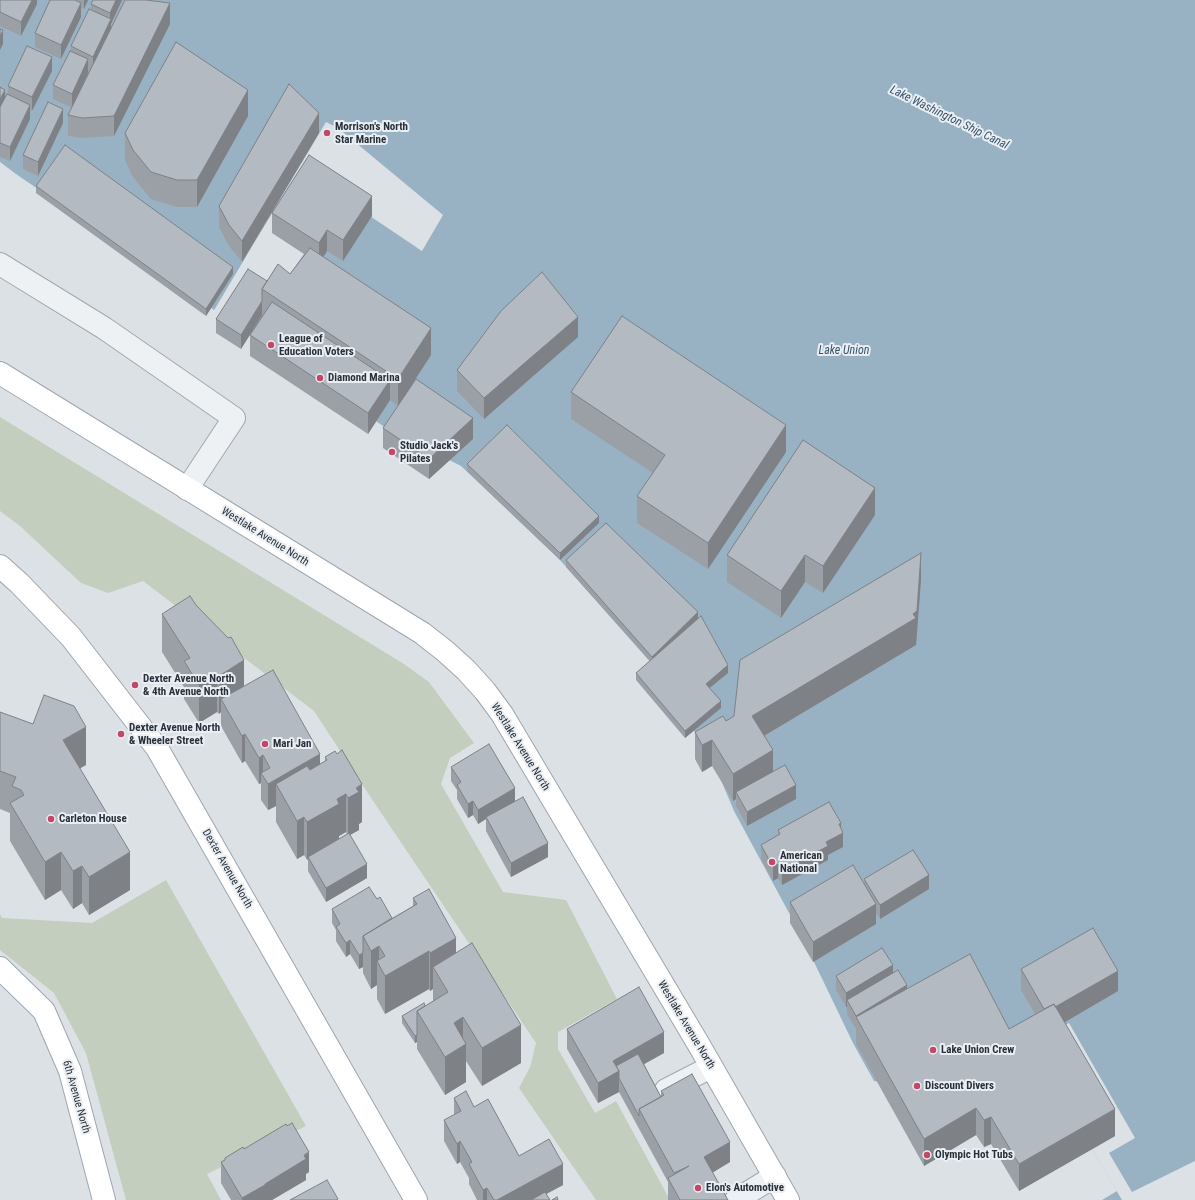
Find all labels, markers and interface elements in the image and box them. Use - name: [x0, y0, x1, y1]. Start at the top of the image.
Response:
- water label: Lake Washington Ship Canal: [887, 83, 1011, 153]
- place label: Morrison's North Star Marine: [335, 120, 408, 146]
- marker: Morrison's North Star Marine: [322, 128, 332, 138]
- place label: League of Education Voters: [279, 332, 354, 358]
- marker: League of Education Voters: [266, 340, 276, 350]
- water label: Lake Union: [819, 344, 869, 358]
- place label: Diamond Marina: [328, 371, 400, 385]
- marker: Diamond Marina: [315, 373, 325, 383]
- place label: Studio Jack's Pilates: [400, 439, 458, 465]
- marker: Studio Jack's Pilates: [387, 447, 397, 457]
- street label: Westlake Avenue North: [219, 505, 311, 569]
- place label: Dexter Avenue North & 4th Avenue North: [143, 672, 234, 698]
- marker: Dexter Avenue North & 4th Avenue North: [130, 680, 140, 690]
- street label: Westlake Avenue North: [488, 701, 552, 793]
- place label: Dexter Avenue North & Wheeler Street: [129, 721, 220, 747]
- marker: Dexter Avenue North & Wheeler Street: [116, 729, 126, 739]
- place label: Mari Jan: [273, 737, 311, 751]
- marker: Mari Jan: [260, 739, 270, 749]
- place label: Carleton House: [59, 812, 127, 826]
- marker: Carleton House: [46, 814, 56, 824]
- street label: Dexter Avenue North: [199, 827, 255, 911]
- place label: American National: [780, 849, 822, 875]
- marker: American National: [767, 857, 777, 867]
- street label: Westlake Avenue North: [654, 978, 718, 1072]
- place label: Lake Union Crew: [941, 1043, 1014, 1057]
- marker: Lake Union Crew: [928, 1045, 938, 1055]
- street label: 6th Avenue North: [59, 1059, 93, 1135]
- place label: Discount Divers: [925, 1079, 994, 1093]
- marker: Discount Divers: [912, 1081, 922, 1091]
- place label: Olympic Hot Tubs: [935, 1148, 1013, 1162]
- marker: Olympic Hot Tubs: [922, 1150, 932, 1160]
- place label: Elon's Automotive: [706, 1181, 784, 1195]
- marker: Elon's Automotive: [693, 1183, 703, 1193]

